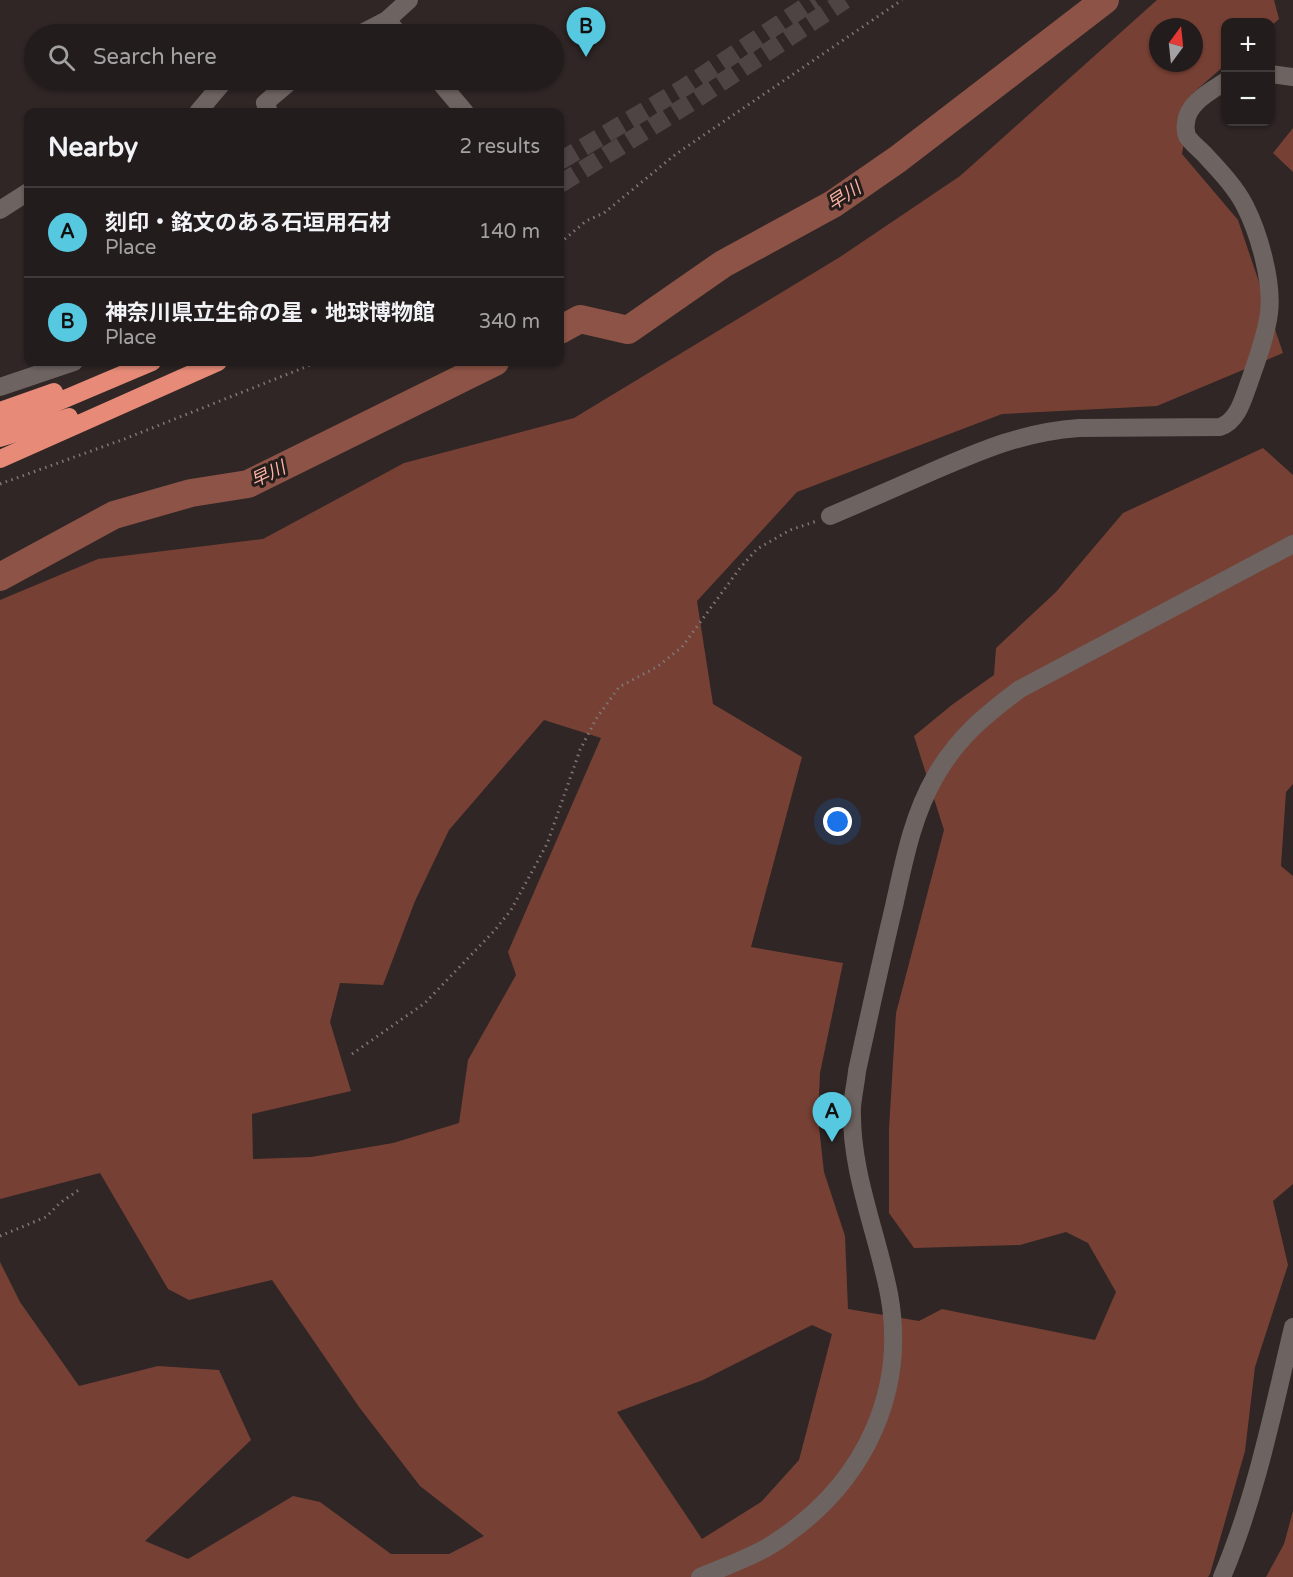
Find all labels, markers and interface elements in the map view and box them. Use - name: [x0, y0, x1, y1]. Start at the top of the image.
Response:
- pin: B: [566, 8, 606, 57]
- north arrow: [1149, 18, 1203, 72]
- map controls: [1221, 18, 1275, 126]
- button: +: [1221, 18, 1275, 72]
- search box: [24, 24, 564, 90]
- icon: search: [45, 41, 78, 74]
- text: Search here: [93, 44, 217, 70]
- button: −: [1221, 72, 1275, 126]
- text: Nearby: [48, 132, 138, 163]
- text: 2 results: [460, 135, 540, 159]
- water label: 早川: [823, 176, 867, 215]
- text: 刻印・銘文のある石垣用石材: [105, 210, 391, 236]
- text: A: [60, 220, 75, 244]
- text: 140 m: [479, 220, 540, 244]
- text: Place: [105, 236, 156, 260]
- text: 神奈川県立生命の星・地球博物館: [105, 300, 435, 326]
- text: B: [61, 310, 74, 334]
- text: 340 m: [479, 310, 540, 334]
- text: Place: [105, 326, 156, 350]
- water label: 早川: [247, 456, 291, 492]
- your location: [823, 807, 852, 836]
- pin: A: [812, 1092, 852, 1142]

